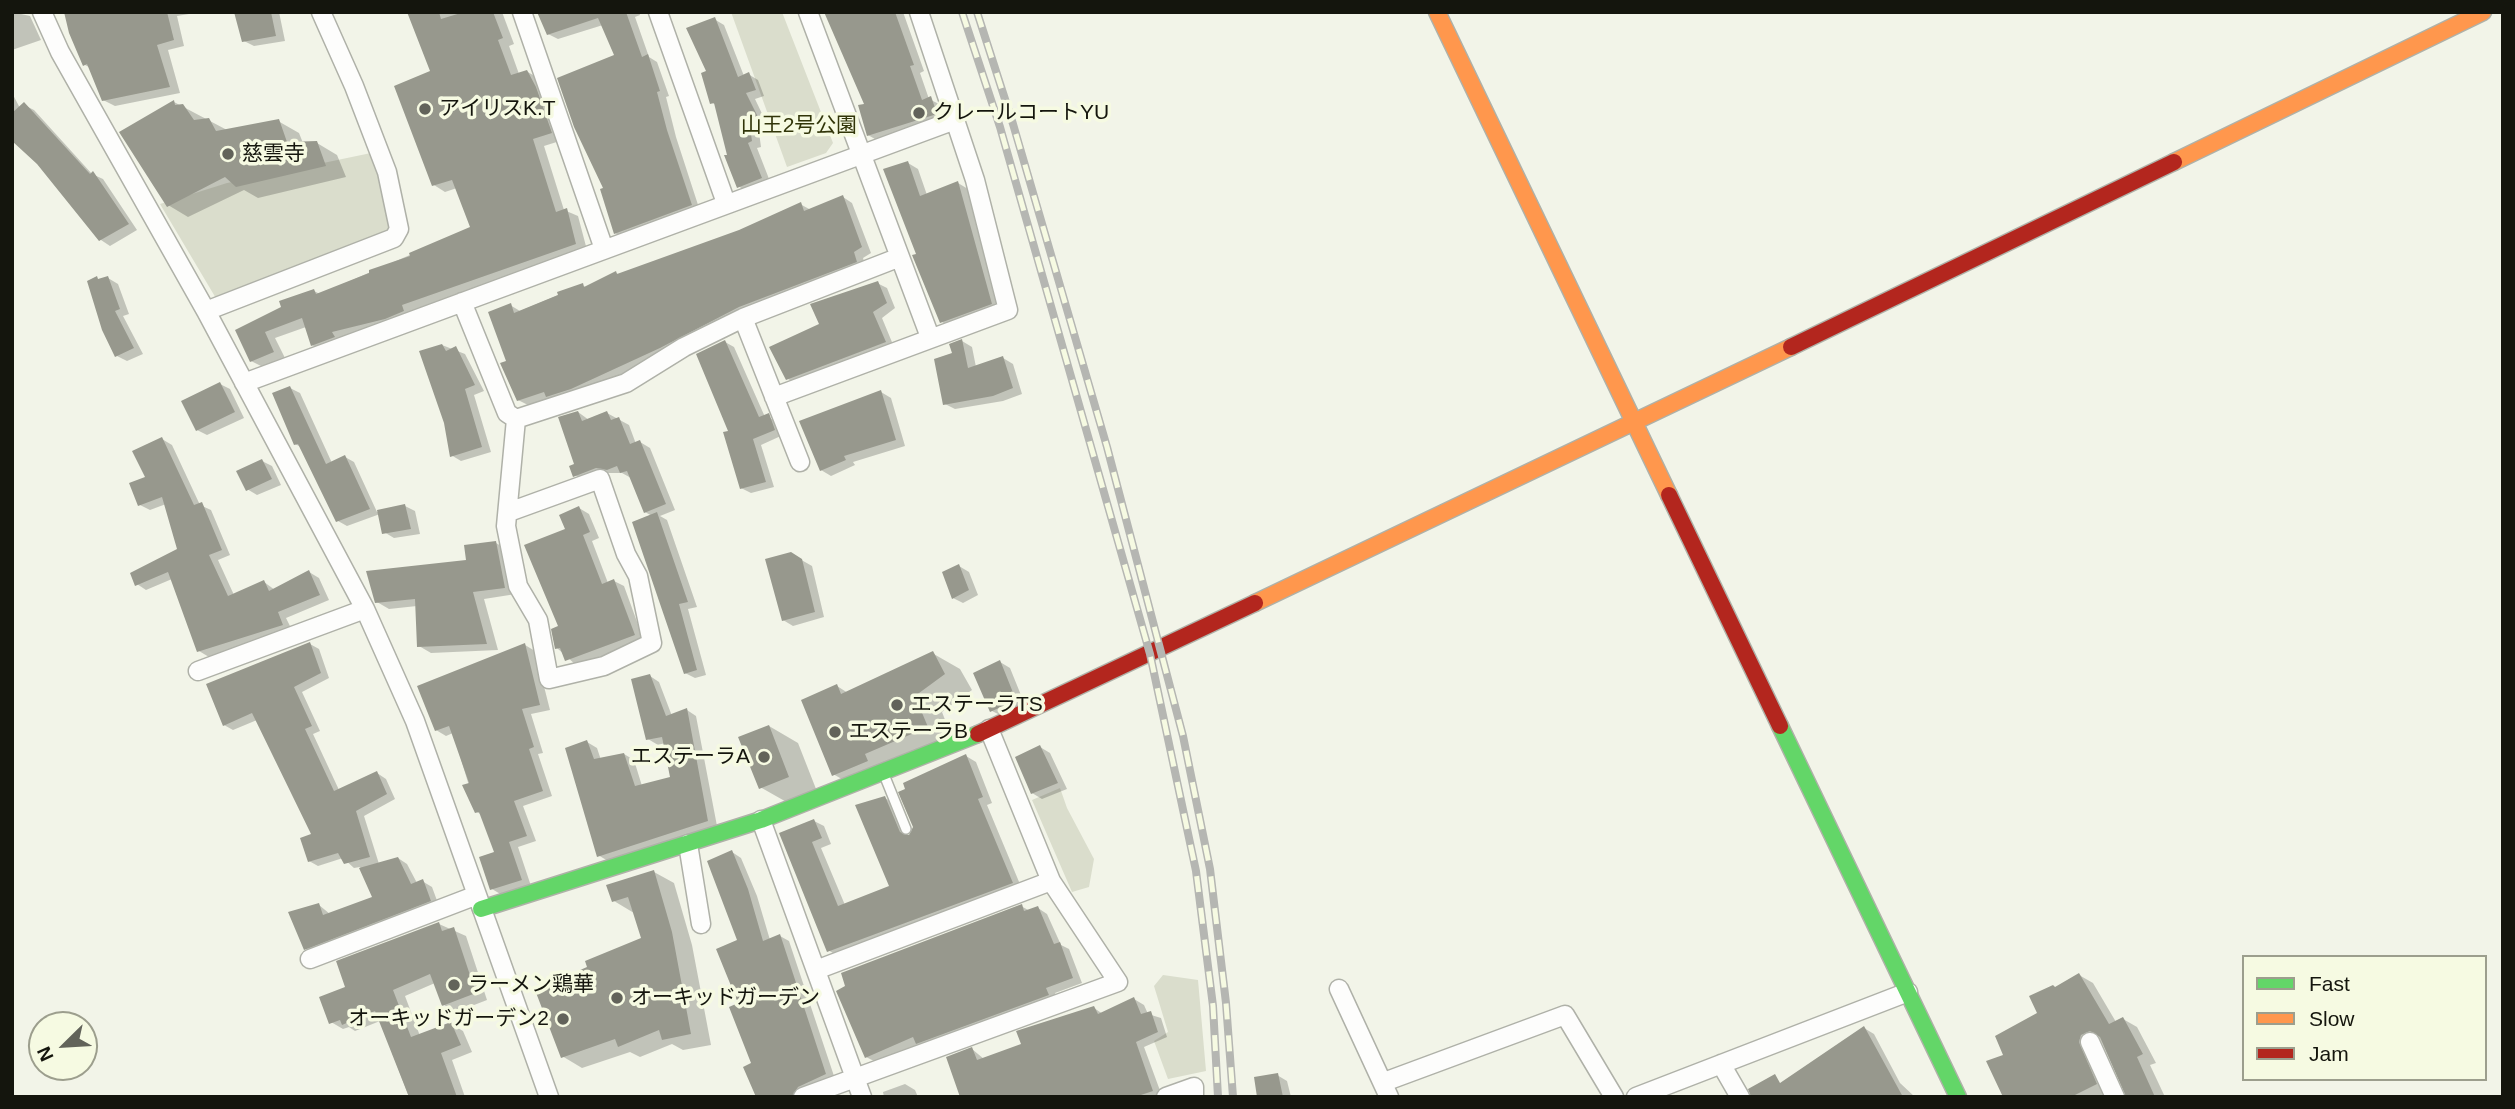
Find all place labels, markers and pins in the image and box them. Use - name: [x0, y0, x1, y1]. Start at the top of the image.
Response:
- place label: アイリスK.T: [439, 96, 556, 122]
- place label: クレールコートYU: [933, 100, 1109, 126]
- marker: アイリスK.T: [417, 101, 433, 117]
- marker: クレールコートYU: [911, 105, 927, 121]
- place label: 慈雲寺: [242, 141, 305, 167]
- marker: 慈雲寺: [220, 146, 236, 162]
- place label: エステーラTS: [911, 692, 1043, 718]
- marker: エステーラTS: [889, 697, 905, 713]
- place label: エステーラB: [849, 719, 968, 745]
- marker: エステーラB: [827, 724, 843, 740]
- place label: エステーラA: [631, 744, 750, 770]
- marker: エステーラA: [756, 749, 772, 765]
- place label: ラーメン鶏華: [468, 972, 594, 998]
- marker: ラーメン鶏華: [446, 977, 462, 993]
- place label: オーキッドガーデン: [631, 985, 820, 1011]
- marker: オーキッドガーデン: [609, 990, 625, 1006]
- place label: オーキッドガーデン2: [348, 1006, 549, 1032]
- marker: オーキッドガーデン2: [555, 1011, 571, 1027]

